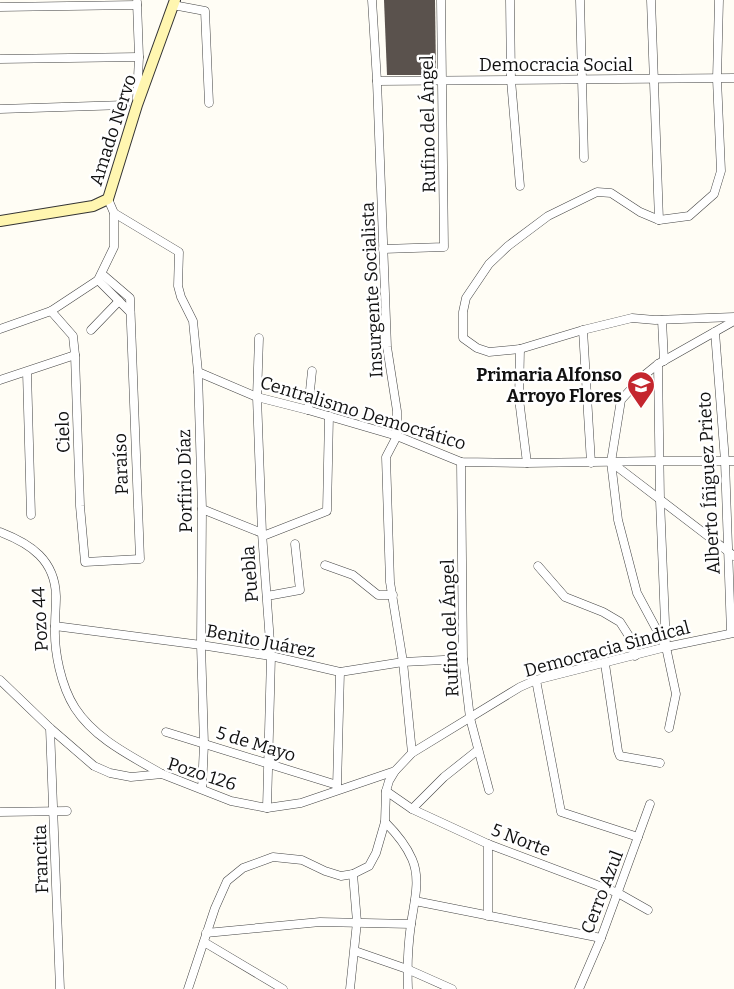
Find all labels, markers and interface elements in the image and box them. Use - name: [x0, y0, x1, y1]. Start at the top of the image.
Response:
- street label: Democracia Social: [479, 54, 633, 76]
- street label: Rufino del Ángel: [416, 55, 440, 193]
- street label: Amado Nervo: [85, 72, 141, 188]
- street label: Insurgente Socialista: [356, 201, 388, 379]
- place label: Primaria Alfonso Arroyo Flores: [476, 364, 622, 407]
- school or university icon: Primaria Alfonso Arroyo Flores: [626, 370, 656, 409]
- street label: Centralismo Democrático: [257, 371, 469, 455]
- street label: Alberto Íñiguez Prieto: [692, 391, 725, 575]
- street label: Cielo: [51, 411, 75, 453]
- street label: Porfirio Díaz: [173, 429, 197, 533]
- street label: Paraíso: [109, 433, 133, 495]
- street label: Puebla: [237, 545, 263, 603]
- street label: Rufino del Ángel: [437, 559, 463, 697]
- street label: Pozo 44: [27, 586, 53, 652]
- street label: Democracia Sindical: [522, 616, 692, 682]
- street label: Benito Juárez: [204, 620, 318, 662]
- street label: 5 de Mayo: [214, 722, 298, 766]
- street label: Pozo 126: [165, 753, 239, 795]
- street label: 5 Norte: [488, 819, 554, 861]
- street label: Francita: [29, 824, 53, 894]
- street label: Cerro Azul: [576, 847, 628, 937]

